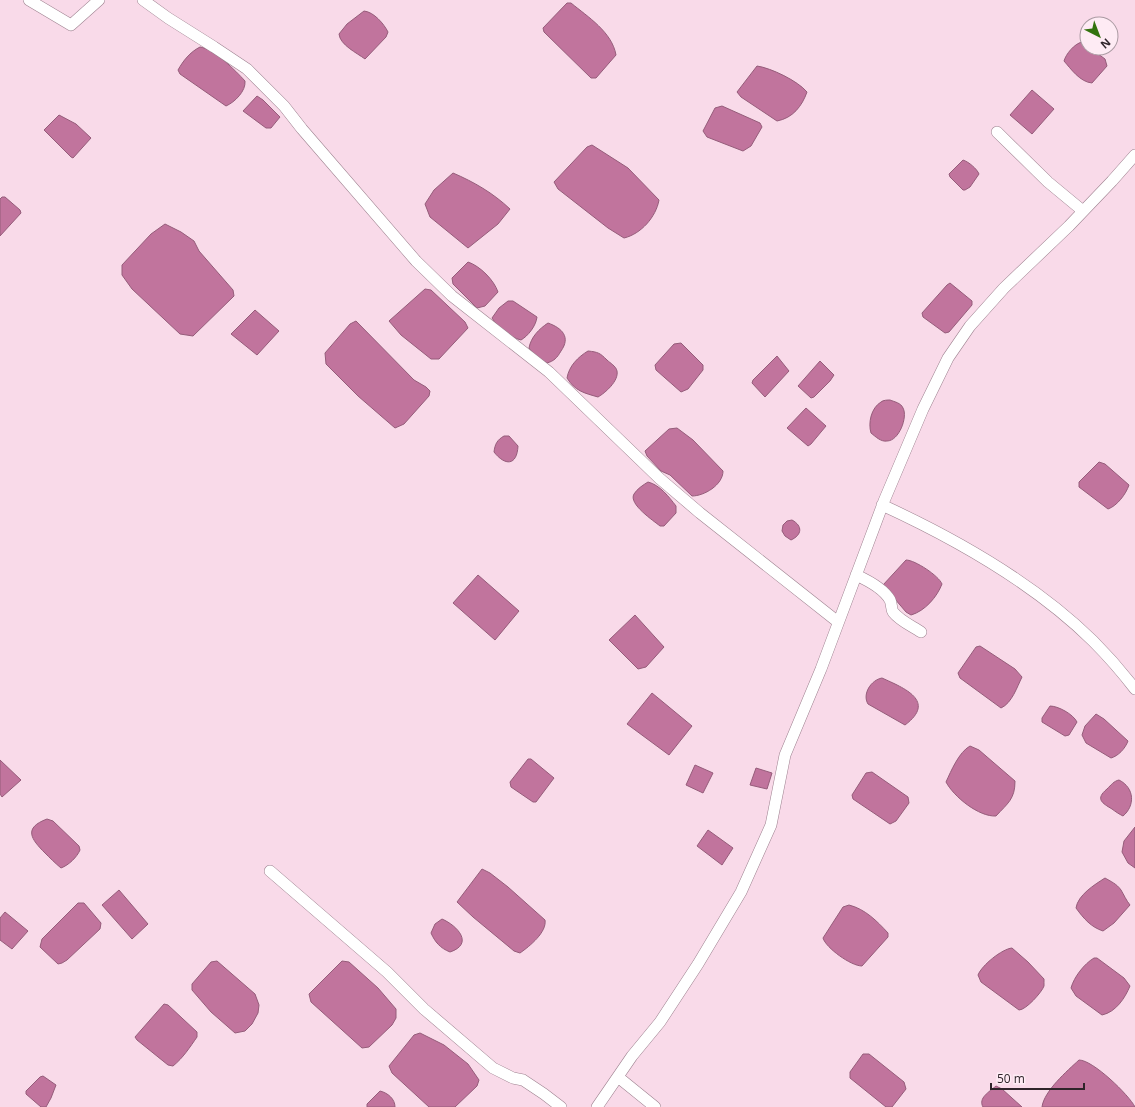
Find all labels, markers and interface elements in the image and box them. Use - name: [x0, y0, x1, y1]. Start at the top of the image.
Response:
- north arrow: [1079, 16, 1119, 56]
- text: N: [1098, 35, 1114, 52]
- scale bar: [991, 1065, 1084, 1091]
- text: 50 m: [997, 1070, 1025, 1087]

